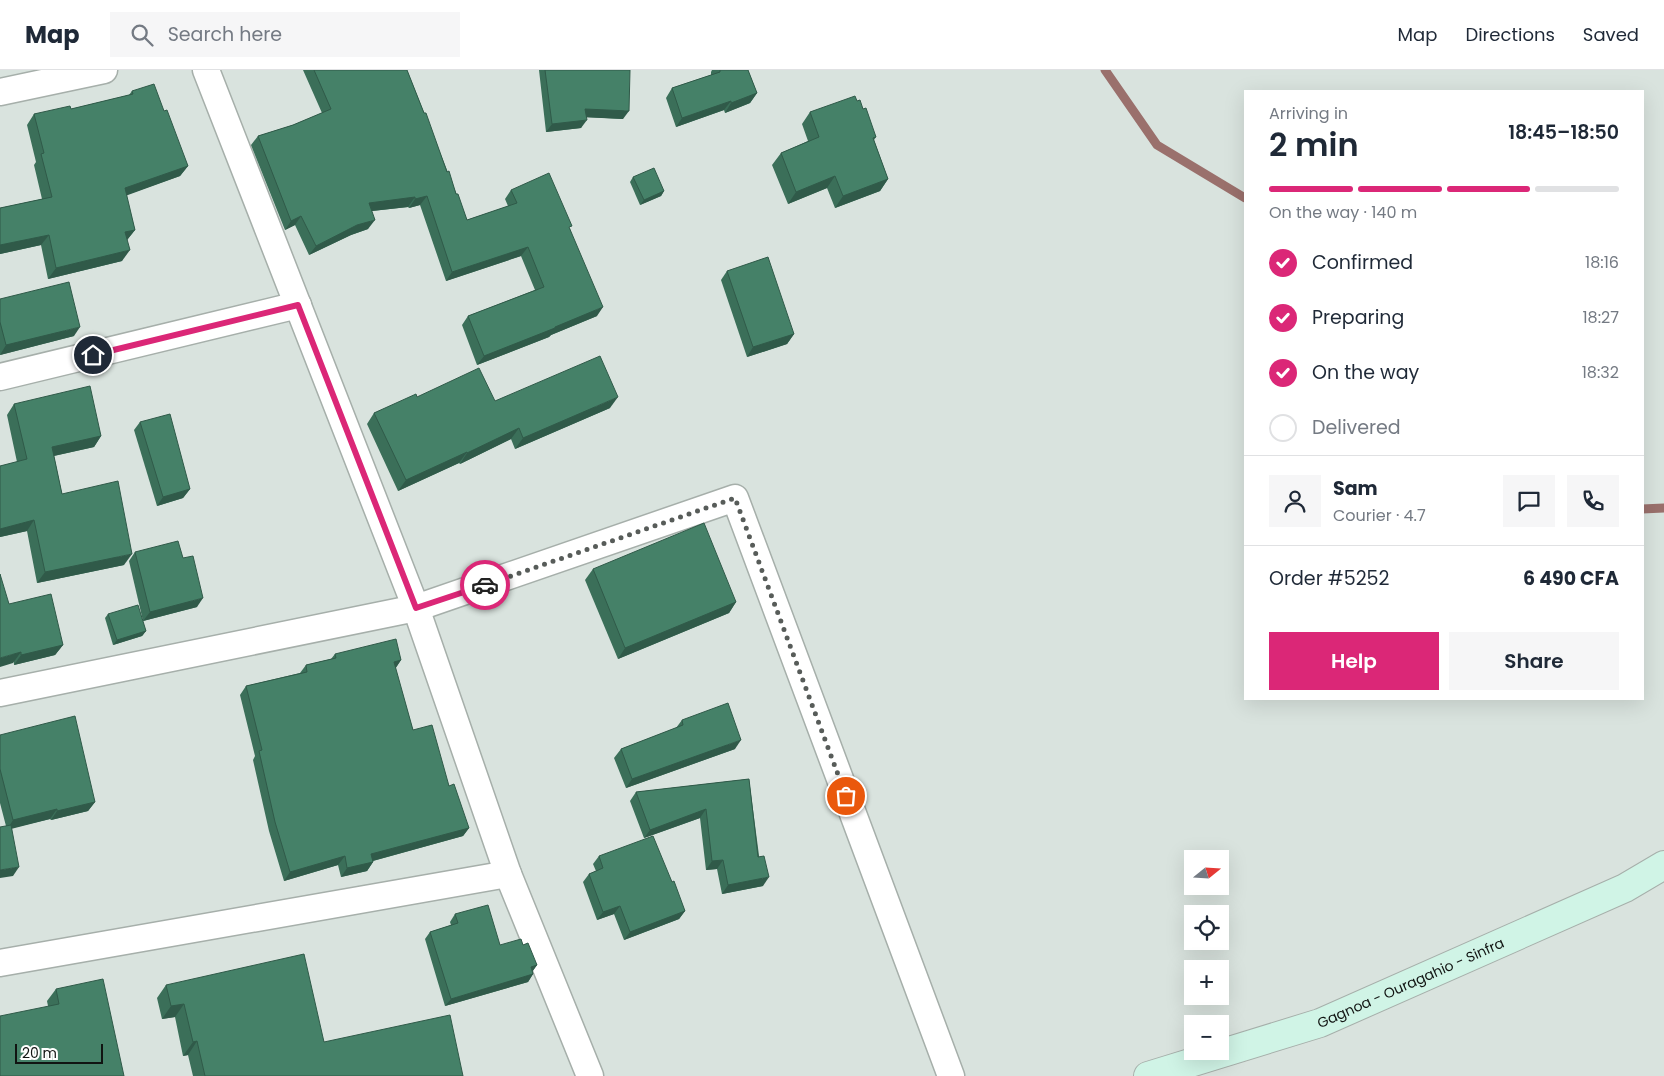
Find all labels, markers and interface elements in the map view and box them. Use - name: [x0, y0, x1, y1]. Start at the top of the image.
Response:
- search box: [110, 12, 460, 57]
- text: Map: [25, 18, 80, 51]
- icon: search: [128, 21, 156, 49]
- text: Search here: [168, 21, 282, 48]
- text: Map: [1398, 22, 1437, 47]
- text: Directions: [1465, 22, 1555, 47]
- text: Saved: [1583, 22, 1639, 47]
- text: Arriving in: [1269, 102, 1348, 125]
- text: 18:45–18:50: [1508, 119, 1619, 146]
- text: 2 min: [1269, 122, 1359, 167]
- text: On the way · 140 m: [1269, 201, 1417, 224]
- icon: check: [1269, 249, 1297, 277]
- text: Confirmed: [1312, 249, 1413, 276]
- text: 18:16: [1585, 251, 1619, 274]
- icon: check: [1269, 304, 1297, 332]
- text: Preparing: [1312, 304, 1404, 331]
- text: 18:27: [1582, 306, 1619, 329]
- pin: [72, 334, 114, 376]
- icon: home: [79, 341, 107, 369]
- icon: check: [1269, 359, 1297, 387]
- text: On the way: [1312, 359, 1419, 386]
- text: 18:32: [1582, 361, 1619, 384]
- text: Delivered: [1312, 414, 1401, 441]
- button: person: [1269, 475, 1321, 527]
- text: Sam: [1333, 475, 1378, 502]
- button: chat: [1503, 475, 1555, 527]
- button: phone: [1567, 475, 1619, 527]
- text: Courier · 4.7: [1333, 504, 1426, 527]
- courier: [460, 560, 510, 610]
- text: Order #5252: [1269, 565, 1389, 592]
- text: 6 490 CFA: [1523, 565, 1619, 592]
- icon: car: [471, 571, 499, 599]
- button: Help: [1269, 632, 1439, 690]
- button: Share: [1449, 632, 1619, 690]
- pin: [825, 775, 867, 817]
- icon: bag: [832, 782, 860, 810]
- north arrow: [1184, 850, 1229, 895]
- map controls: [1184, 850, 1229, 1060]
- button: locate: [1184, 905, 1229, 950]
- street label: Gagnoa - Ouragahio - Sinfra: [1314, 933, 1507, 1033]
- button: +: [1184, 960, 1229, 1005]
- button: −: [1184, 1015, 1229, 1060]
- scale bar: [15, 1041, 102, 1064]
- text: 20 m: [22, 1043, 57, 1063]

